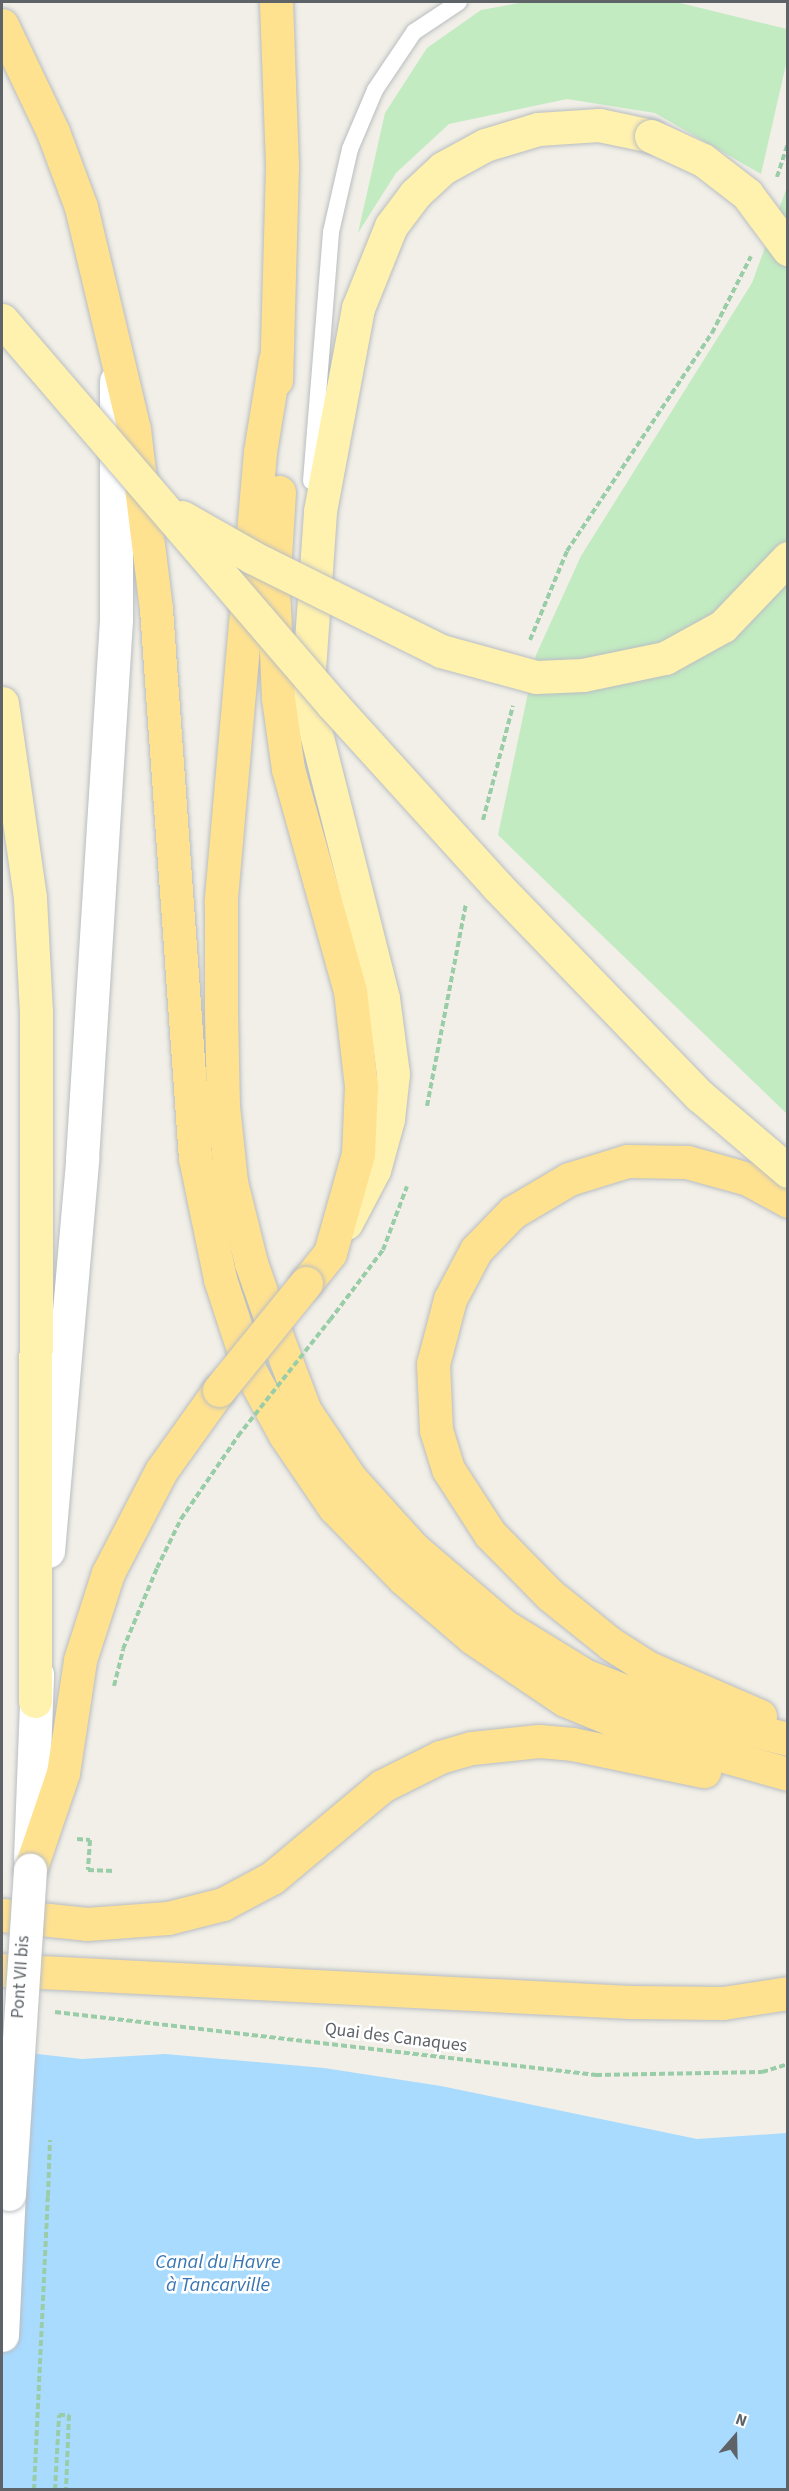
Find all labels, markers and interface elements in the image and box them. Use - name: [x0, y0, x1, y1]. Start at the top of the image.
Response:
- street label: Pont VII bis: [7, 1935, 35, 2019]
- street label: Quai des Canaques: [324, 2019, 468, 2057]
- water label: Canal du Havre à Tancarville: [155, 2251, 281, 2298]
- north arrow: [705, 2407, 765, 2467]
- text: N: [732, 2408, 750, 2432]

